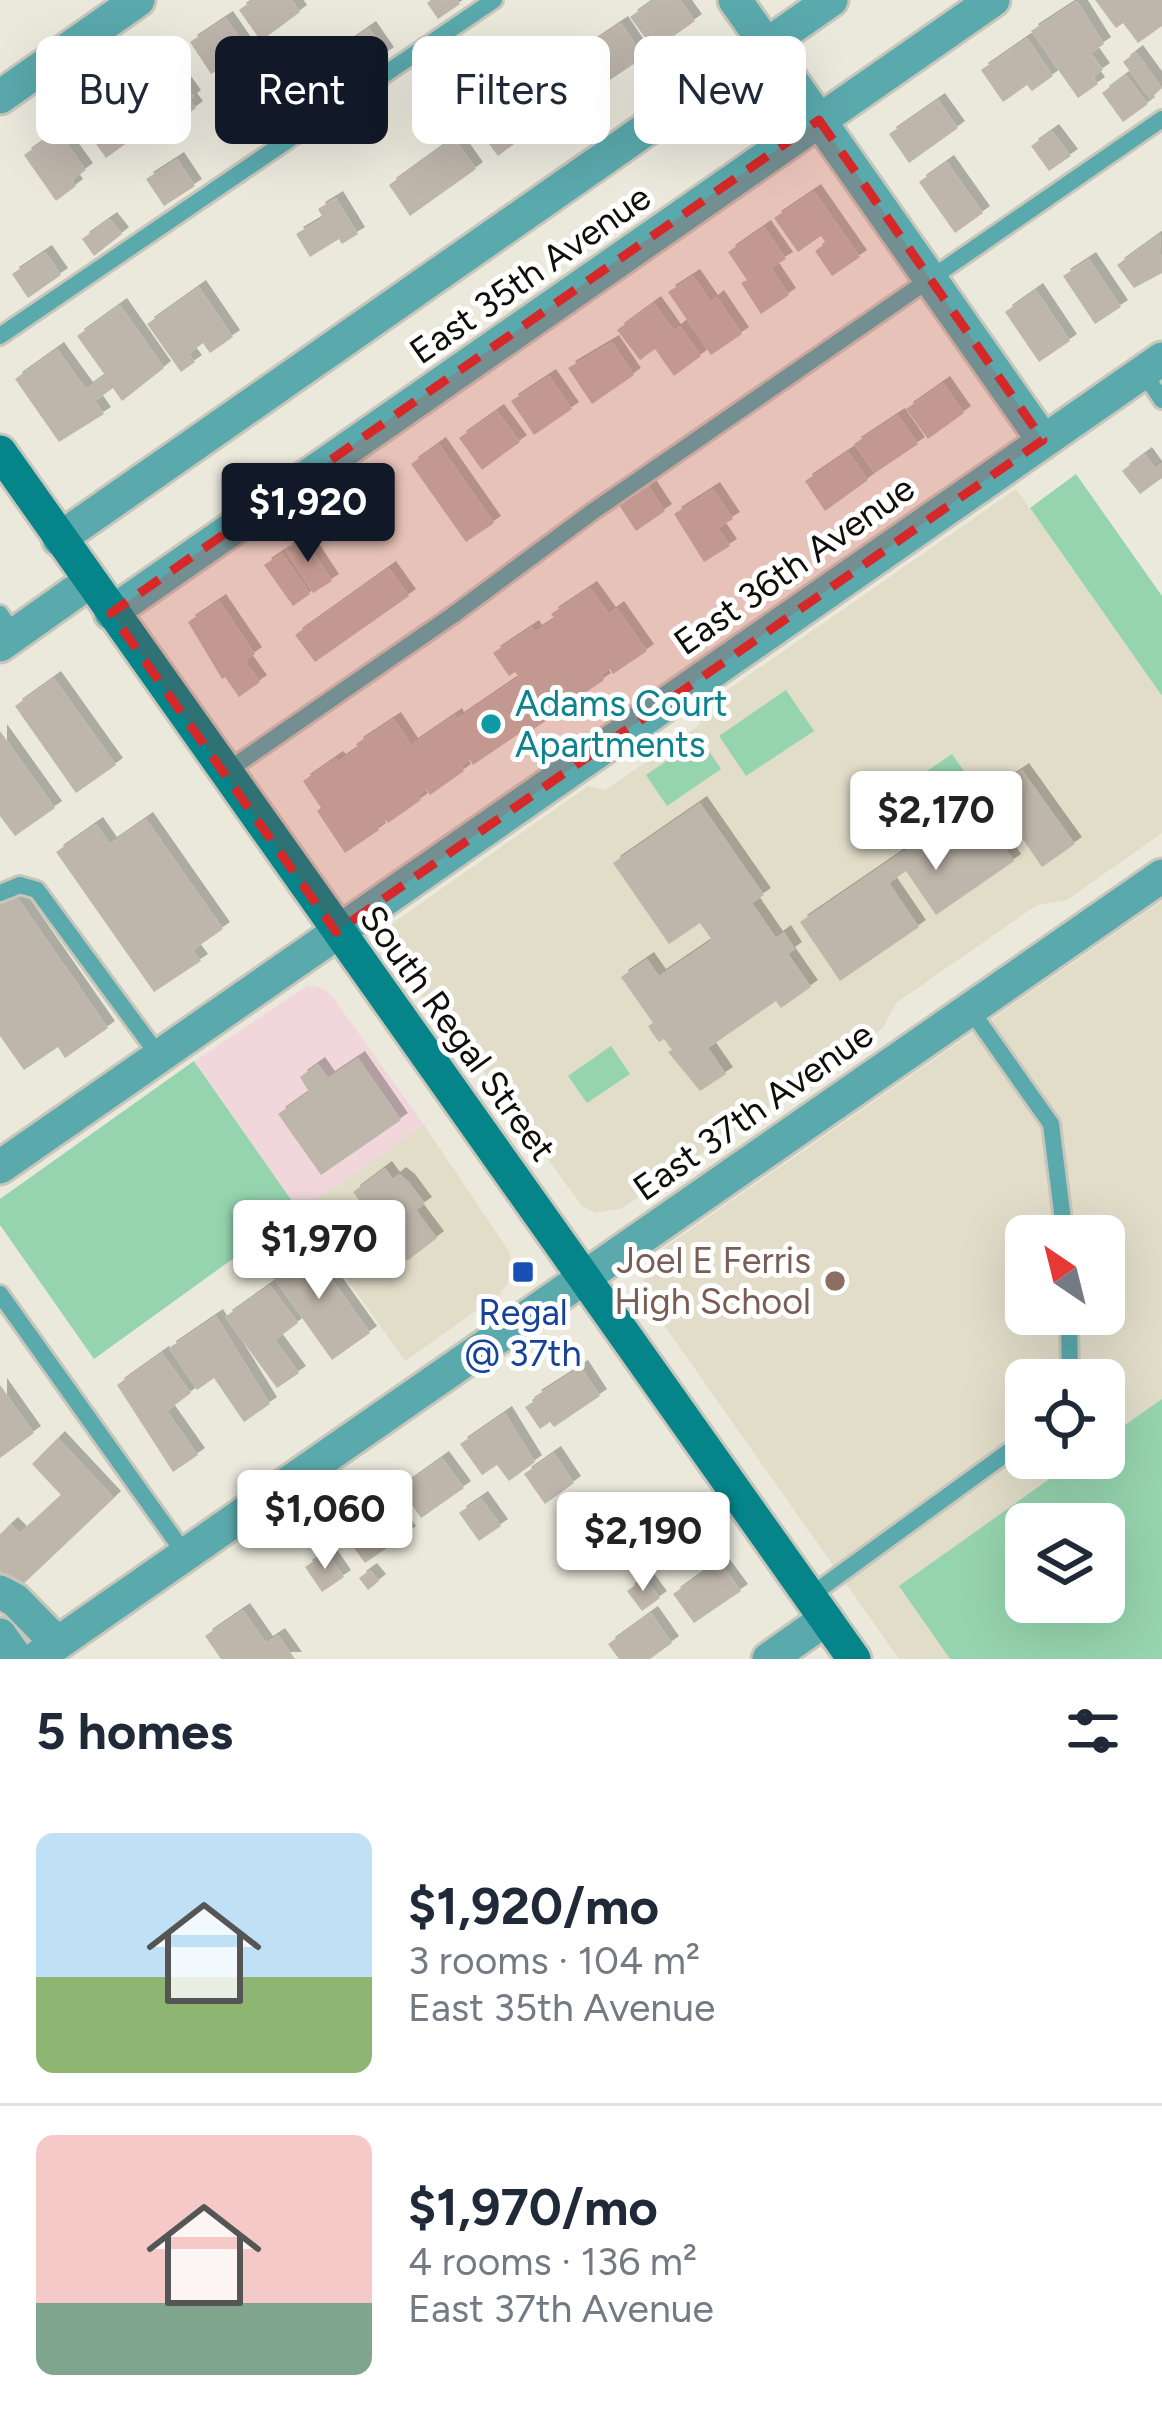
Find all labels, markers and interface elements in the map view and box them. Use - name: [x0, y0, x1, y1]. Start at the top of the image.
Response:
- chip: Buy: [36, 36, 191, 144]
- chip: Rent: [215, 36, 388, 144]
- chip: Filters: [412, 36, 610, 144]
- chip: New: [634, 36, 806, 144]
- street label: East 35th Avenue: [402, 175, 658, 373]
- pin: $1,920: [210, 463, 406, 565]
- street label: East 36th Avenue: [666, 466, 922, 664]
- text: $1,920: [249, 478, 367, 525]
- place label: Adams Court Apartments: [515, 682, 728, 766]
- marker: Adams Court Apartments: [478, 711, 504, 737]
- pin: $2,170: [838, 771, 1034, 873]
- text: $2,170: [877, 786, 995, 833]
- street label: South Regal Street: [351, 897, 565, 1169]
- street label: East 37th Avenue: [625, 1012, 881, 1210]
- pin: $1,970: [221, 1200, 417, 1302]
- text: $1,970: [260, 1215, 378, 1262]
- north arrow: [1005, 1215, 1125, 1335]
- map controls: [1005, 1215, 1125, 1623]
- place label: Joel E Ferris High School: [614, 1239, 811, 1323]
- marker: Regal @ 37th: [510, 1259, 536, 1285]
- marker: Joel E Ferris High School: [822, 1268, 848, 1294]
- place label: Regal @ 37th: [464, 1291, 582, 1375]
- button: locate: [1005, 1359, 1125, 1479]
- pin: $1,060: [227, 1470, 423, 1572]
- text: $1,060: [264, 1485, 386, 1532]
- pin: $2,190: [545, 1492, 741, 1594]
- button: layers: [1005, 1503, 1125, 1623]
- text: $2,190: [584, 1507, 702, 1554]
- icon: filters: [1060, 1698, 1126, 1764]
- text: 5 homes: [36, 1701, 233, 1762]
- text: $1,920/mo: [408, 1876, 659, 1937]
- icon: home: [132, 1881, 276, 2025]
- text: 3 rooms · 104 m²: [408, 1937, 700, 1984]
- text: East 35th Avenue: [408, 1984, 715, 2031]
- text: $1,970/mo: [408, 2177, 658, 2238]
- icon: home: [132, 2183, 276, 2327]
- text: 4 rooms · 136 m²: [408, 2238, 697, 2285]
- text: East 37th Avenue: [408, 2285, 714, 2332]

